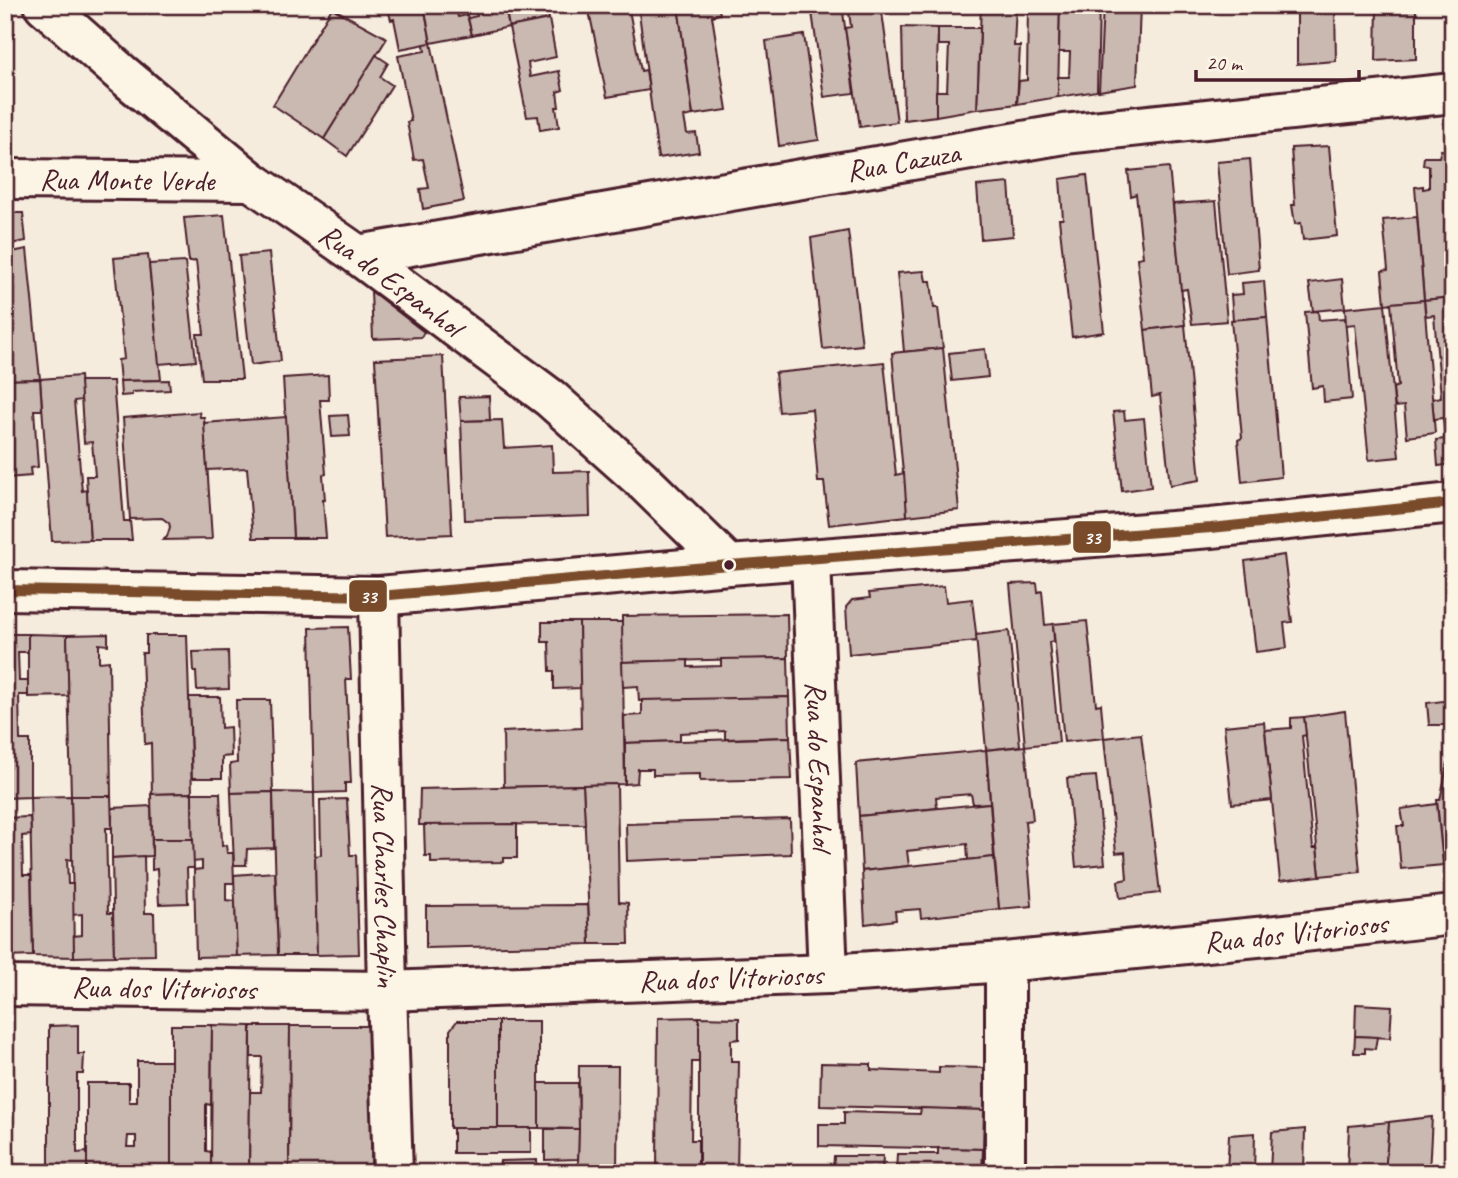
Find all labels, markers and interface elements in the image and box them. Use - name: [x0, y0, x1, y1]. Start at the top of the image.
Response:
- scale bar: [1196, 38, 1358, 82]
- text: 20 m: [1206, 50, 1244, 76]
- street label: Rua Cazuza: [843, 133, 965, 190]
- street label: Rua Monte Verde: [39, 160, 217, 200]
- street label: Rua do Espanhol: [312, 215, 474, 348]
- line badge: 33: [1072, 520, 1112, 554]
- text: 33: [1083, 526, 1103, 550]
- unlabelled marker: [722, 558, 736, 572]
- line badge: 33: [348, 579, 388, 613]
- text: 33: [359, 585, 379, 609]
- street label: Rua do Espanhol: [797, 681, 842, 856]
- street label: Rua Charles Chaplin: [364, 782, 406, 988]
- street label: Rua dos Vitoriosos: [1202, 903, 1392, 961]
- street label: Rua dos Vitoriosos: [638, 955, 826, 1000]
- street label: Rua dos Vitoriosos: [72, 968, 259, 1008]

